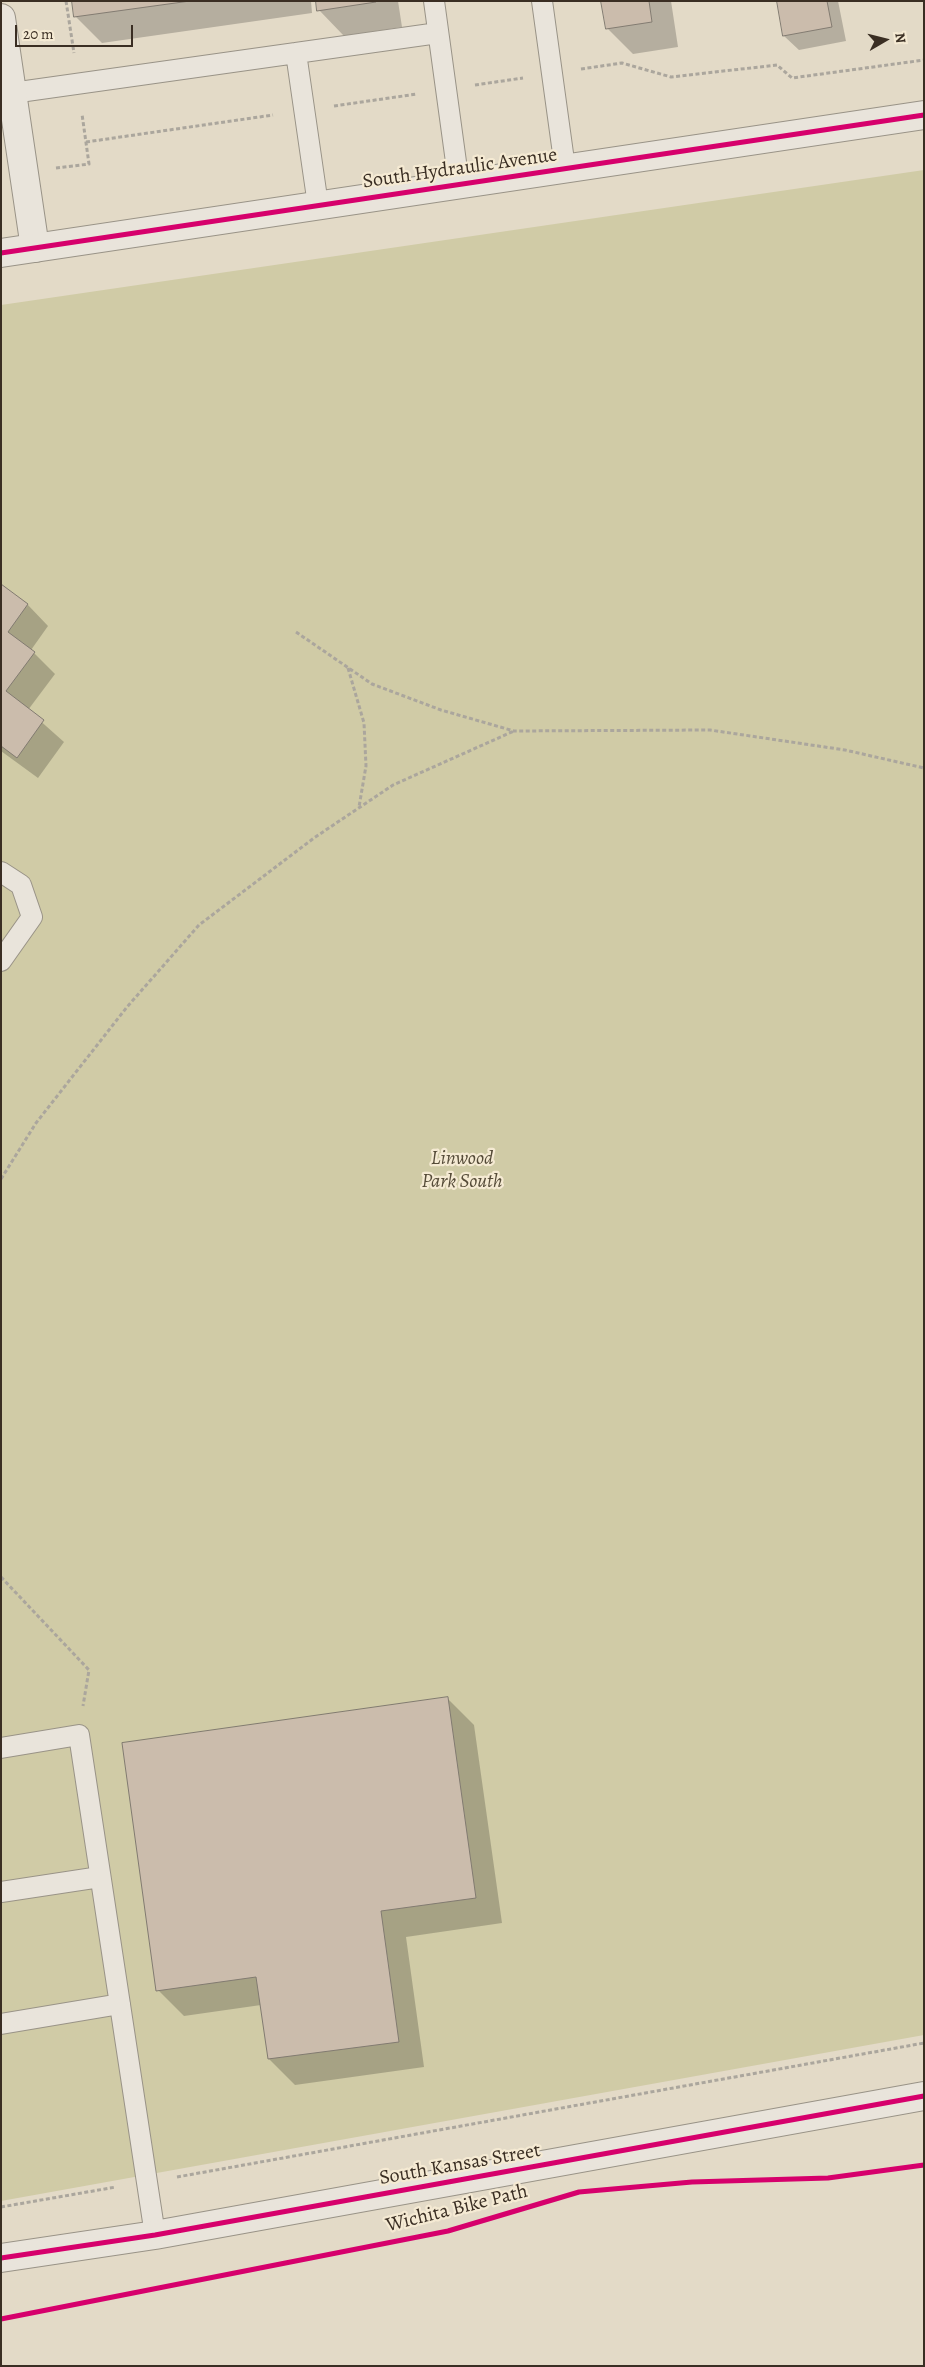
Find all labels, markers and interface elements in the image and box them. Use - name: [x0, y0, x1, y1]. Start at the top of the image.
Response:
- scale bar: [18, 15, 135, 47]
- north arrow: [860, 15, 910, 65]
- text: 20 m: [23, 24, 54, 44]
- text: N: [890, 31, 910, 44]
- street label: South Hydraulic Avenue: [361, 143, 559, 195]
- park label: Linwood Park South: [421, 1147, 503, 1194]
- street label: South Kansas Street: [377, 2139, 543, 2191]
- street label: Wichita Bike Path: [384, 2180, 530, 2238]

